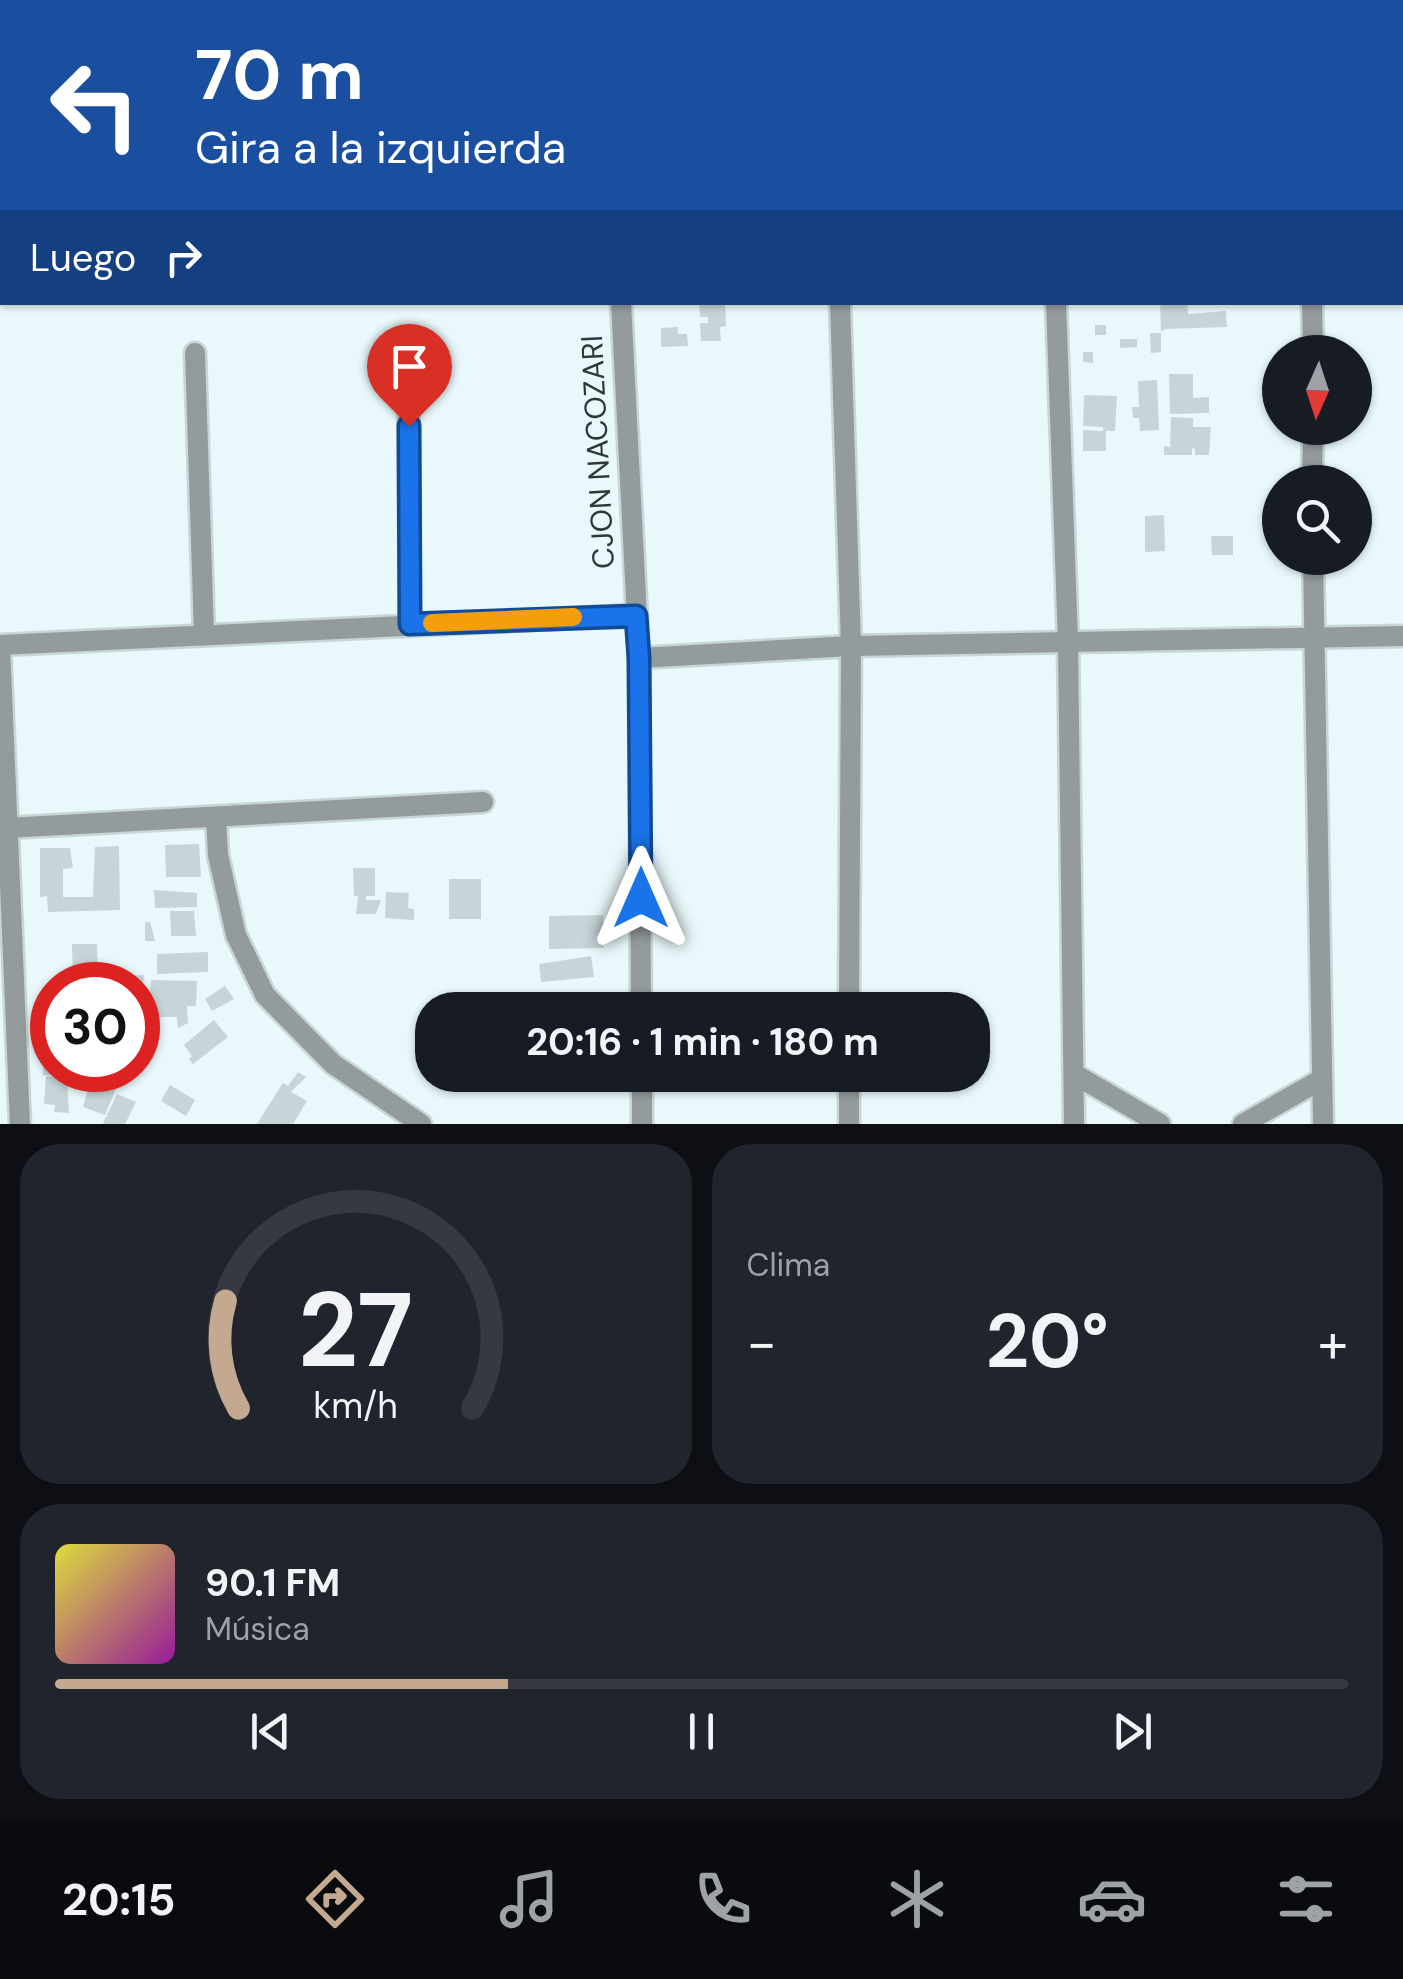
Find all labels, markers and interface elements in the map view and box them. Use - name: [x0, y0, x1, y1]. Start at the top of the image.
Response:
- text: 70 m: [195, 30, 364, 121]
- icon: left: [30, 40, 160, 170]
- text: Gira a la izquierda: [195, 118, 566, 177]
- icon: right: [156, 230, 211, 285]
- text: Luego: [30, 233, 136, 283]
- pin: [367, 324, 452, 427]
- street label: CJON NACOZARI: [572, 334, 623, 570]
- north arrow: [1262, 335, 1372, 445]
- map controls: [1262, 335, 1372, 575]
- icon: arrive: [382, 339, 437, 394]
- button: search: [1262, 465, 1372, 575]
- position arrow: [589, 846, 693, 950]
- speed limit sign: 30: [30, 962, 160, 1092]
- text: 20:16 · 1 min · 180 m: [526, 1017, 879, 1067]
- text: Clima: [747, 1244, 830, 1286]
- text: 27: [298, 1263, 413, 1398]
- text: 20°: [986, 1293, 1109, 1390]
- text: −: [747, 1307, 777, 1379]
- text: +: [1318, 1307, 1348, 1379]
- text: km/h: [314, 1383, 398, 1429]
- text: 90.1 FM: [205, 1558, 340, 1608]
- text: Música: [205, 1608, 310, 1650]
- icon: previous: [243, 1704, 298, 1759]
- icon: pause: [674, 1704, 729, 1759]
- icon: next: [1105, 1704, 1160, 1759]
- icon: directions: [300, 1864, 370, 1934]
- icon: music: [494, 1864, 564, 1934]
- icon: phone: [688, 1864, 758, 1934]
- icon: climate: [882, 1864, 952, 1934]
- icon: car: [1077, 1864, 1147, 1934]
- icon: filters: [1271, 1864, 1341, 1934]
- text: 20:15: [62, 1870, 175, 1929]

